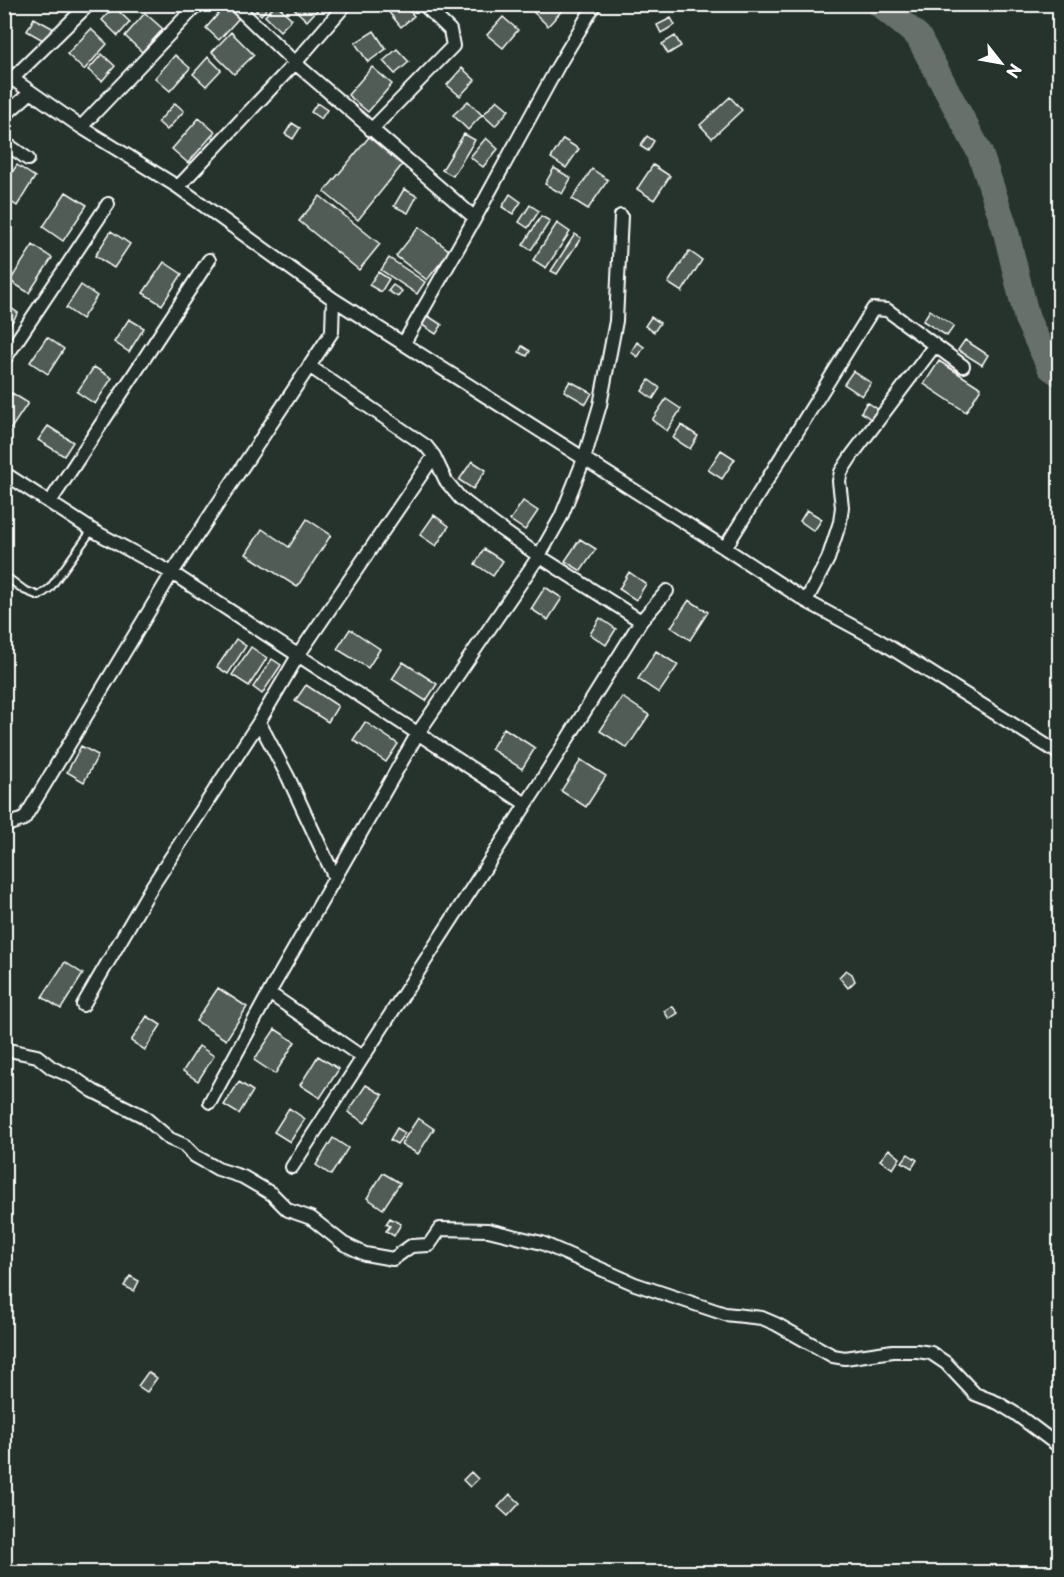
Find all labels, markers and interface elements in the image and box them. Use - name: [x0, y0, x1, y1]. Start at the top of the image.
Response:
- north arrow: [971, 33, 1031, 93]
- text: N: [1001, 60, 1028, 83]

